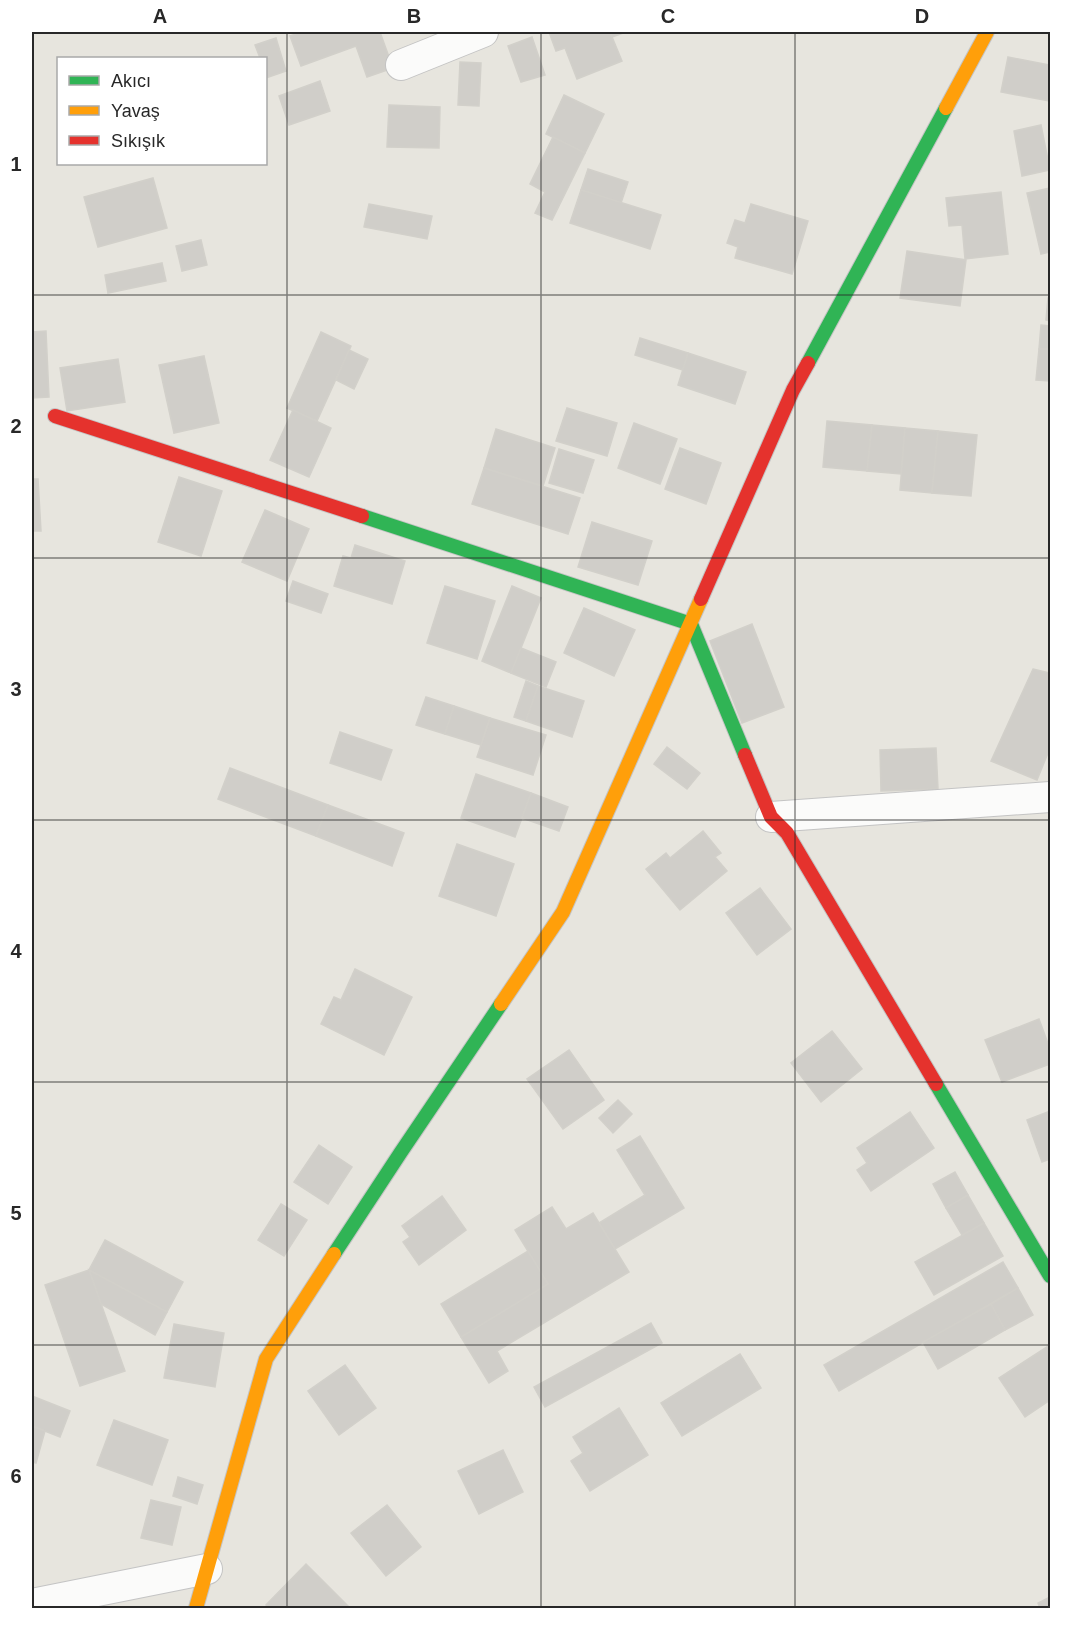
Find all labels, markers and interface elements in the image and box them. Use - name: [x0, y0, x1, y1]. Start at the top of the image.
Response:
- text: A: [153, 5, 167, 27]
- text: B: [407, 5, 421, 27]
- text: C: [661, 5, 675, 27]
- text: D: [915, 5, 929, 27]
- legend: [57, 57, 267, 165]
- text: Akıcı: [111, 71, 151, 91]
- text: Yavaş: [111, 101, 160, 121]
- text: Sıkışık: [111, 131, 166, 151]
- text: 1: [10, 153, 22, 175]
- text: 2: [10, 415, 22, 437]
- text: 3: [10, 678, 22, 700]
- text: 4: [10, 940, 22, 962]
- text: 5: [10, 1202, 22, 1224]
- text: 6: [10, 1465, 22, 1487]

